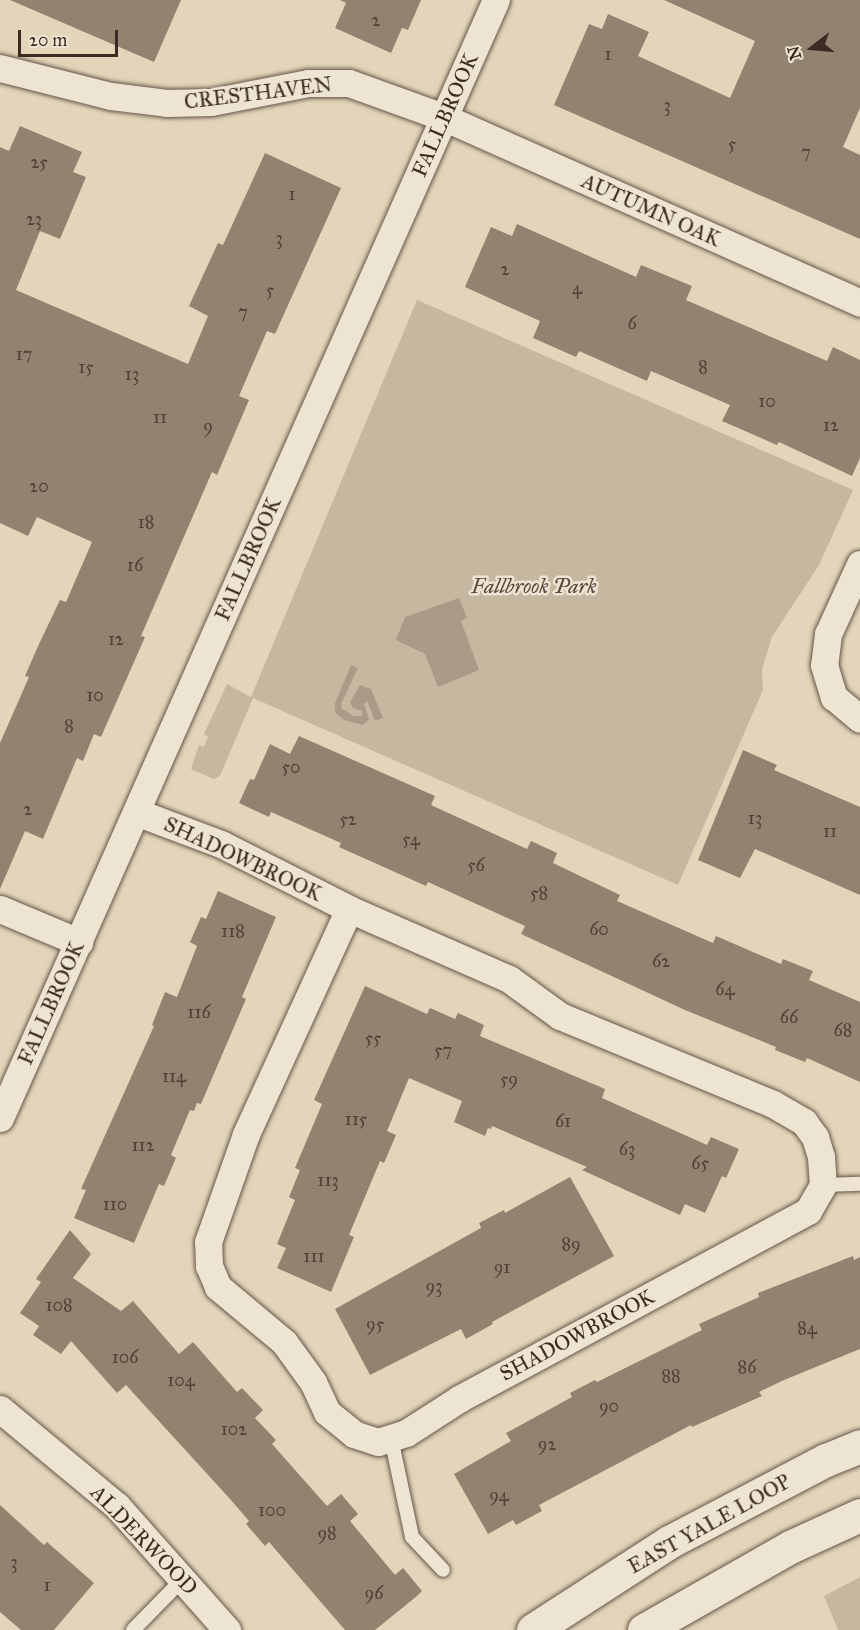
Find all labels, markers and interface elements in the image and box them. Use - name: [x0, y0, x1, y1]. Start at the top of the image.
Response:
- house number: 2: [372, 9, 380, 31]
- scale bar: [21, 18, 122, 56]
- north arrow: [782, 18, 842, 78]
- text: 20 m: [29, 29, 67, 51]
- house number: 1: [604, 43, 612, 65]
- text: N: [783, 44, 805, 62]
- street label: FALLBROOK: [407, 49, 483, 181]
- street label: CRESTHAVEN: [183, 71, 333, 115]
- house number: 3: [663, 94, 671, 116]
- house number: 5: [728, 133, 736, 155]
- house number: 7: [801, 141, 811, 163]
- house number: 25: [30, 151, 48, 173]
- street label: AUTUMN OAK: [578, 168, 724, 252]
- house number: 1: [288, 183, 296, 205]
- house number: 23: [26, 208, 42, 230]
- house number: 3: [275, 227, 283, 249]
- house number: 2: [501, 258, 509, 280]
- house number: 4: [572, 277, 582, 299]
- house number: 5: [266, 279, 274, 301]
- house number: 7: [238, 301, 248, 323]
- house number: 6: [627, 312, 637, 334]
- house number: 17: [16, 343, 32, 365]
- house number: 15: [78, 356, 94, 378]
- house number: 8: [698, 356, 708, 378]
- house number: 13: [125, 363, 139, 385]
- house number: 10: [758, 390, 776, 412]
- house number: 11: [153, 406, 167, 428]
- house number: 12: [823, 414, 839, 436]
- house number: 9: [203, 415, 213, 437]
- house number: 20: [29, 475, 49, 497]
- street label: FALLBROOK: [210, 493, 286, 625]
- house number: 18: [138, 511, 154, 533]
- house number: 16: [127, 554, 143, 576]
- park label: Fallbrook Park: [471, 573, 597, 599]
- house number: 12: [108, 628, 124, 650]
- house number: 10: [86, 684, 104, 706]
- house number: 8: [64, 715, 74, 737]
- house number: 50: [282, 756, 300, 778]
- house number: 2: [24, 798, 32, 820]
- house number: 13: [748, 807, 762, 829]
- house number: 52: [339, 808, 357, 830]
- street label: SHADOWBROOK: [160, 811, 326, 907]
- house number: 11: [823, 820, 837, 842]
- house number: 54: [402, 828, 420, 850]
- house number: 56: [467, 854, 485, 876]
- house number: 58: [530, 882, 548, 904]
- house number: 60: [589, 918, 609, 940]
- house number: 118: [221, 920, 245, 942]
- street label: FALLBROOK: [13, 937, 89, 1069]
- house number: 62: [652, 950, 670, 972]
- house number: 64: [715, 978, 735, 1000]
- house number: 116: [187, 1001, 211, 1023]
- house number: 66: [780, 1006, 798, 1028]
- house number: 68: [834, 1019, 852, 1041]
- house number: 55: [365, 1027, 381, 1049]
- house number: 57: [434, 1039, 452, 1061]
- house number: 114: [162, 1065, 186, 1087]
- house number: 59: [500, 1068, 518, 1090]
- house number: 115: [345, 1108, 367, 1130]
- house number: 61: [555, 1110, 571, 1132]
- house number: 112: [131, 1134, 155, 1156]
- house number: 63: [619, 1138, 635, 1160]
- house number: 65: [691, 1152, 709, 1174]
- house number: 113: [317, 1169, 339, 1191]
- house number: 110: [103, 1193, 127, 1215]
- house number: 89: [561, 1233, 581, 1255]
- house number: 111: [303, 1245, 325, 1267]
- house number: 91: [494, 1256, 510, 1278]
- house number: 93: [426, 1275, 442, 1297]
- street label: SHADOWBROOK: [495, 1284, 659, 1386]
- house number: 108: [45, 1294, 73, 1316]
- house number: 95: [366, 1313, 384, 1335]
- house number: 84: [797, 1317, 817, 1339]
- house number: 106: [112, 1346, 138, 1368]
- house number: 86: [738, 1356, 756, 1378]
- house number: 88: [661, 1365, 681, 1387]
- house number: 104: [167, 1369, 195, 1391]
- house number: 90: [599, 1395, 619, 1417]
- house number: 102: [221, 1418, 247, 1440]
- house number: 92: [538, 1433, 556, 1455]
- street label: EAST YALE LOOP: [623, 1469, 795, 1579]
- street label: ALDERWOOD: [85, 1480, 203, 1600]
- house number: 94: [489, 1484, 509, 1506]
- house number: 100: [258, 1499, 286, 1521]
- house number: 98: [317, 1522, 337, 1544]
- house number: 3: [10, 1551, 18, 1573]
- house number: 1: [43, 1574, 51, 1596]
- house number: 96: [365, 1582, 383, 1604]

